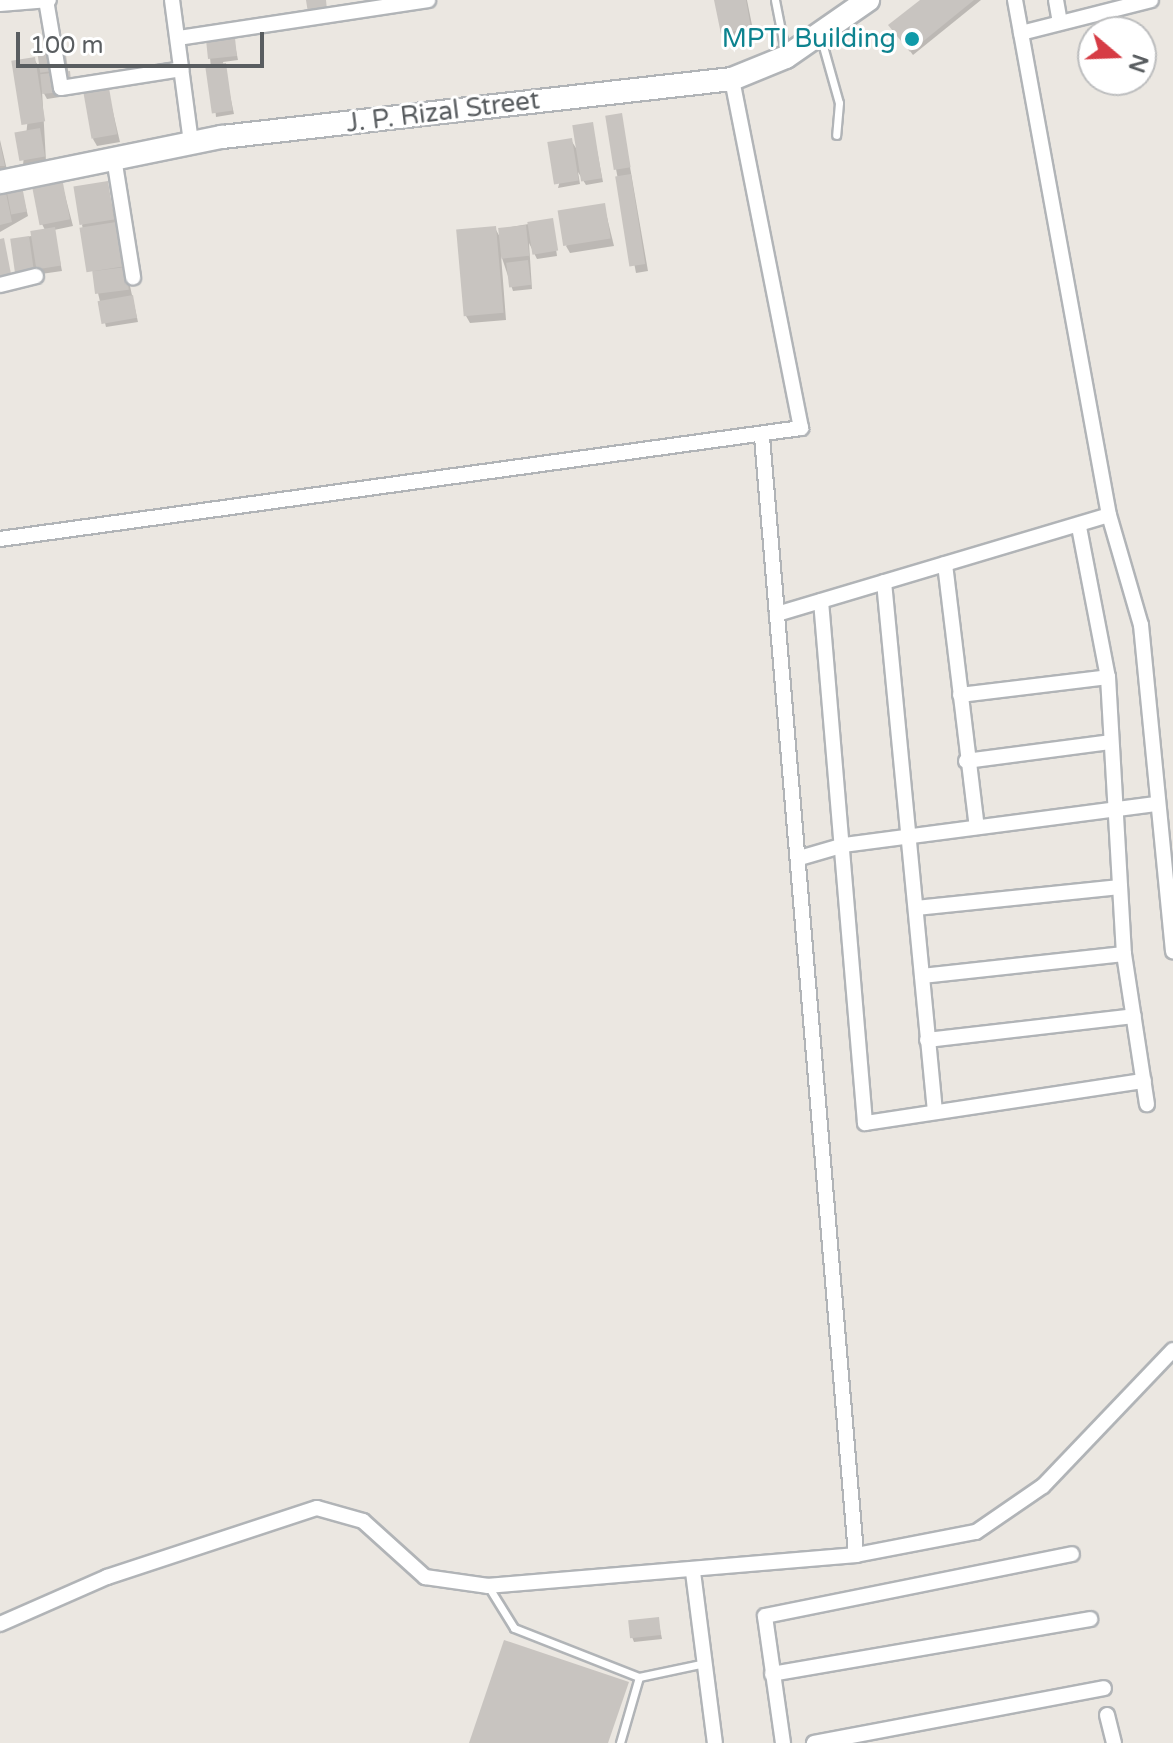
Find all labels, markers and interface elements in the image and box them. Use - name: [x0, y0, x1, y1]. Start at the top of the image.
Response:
- scale bar: [20, 16, 268, 66]
- north arrow: [1077, 16, 1157, 96]
- place label: MPTI Building: [722, 23, 896, 55]
- marker: MPTI Building: [903, 30, 921, 48]
- text: 100 m: [30, 31, 104, 60]
- text: N: [1123, 51, 1153, 76]
- street label: J. P. Rizal Street: [344, 85, 542, 139]

